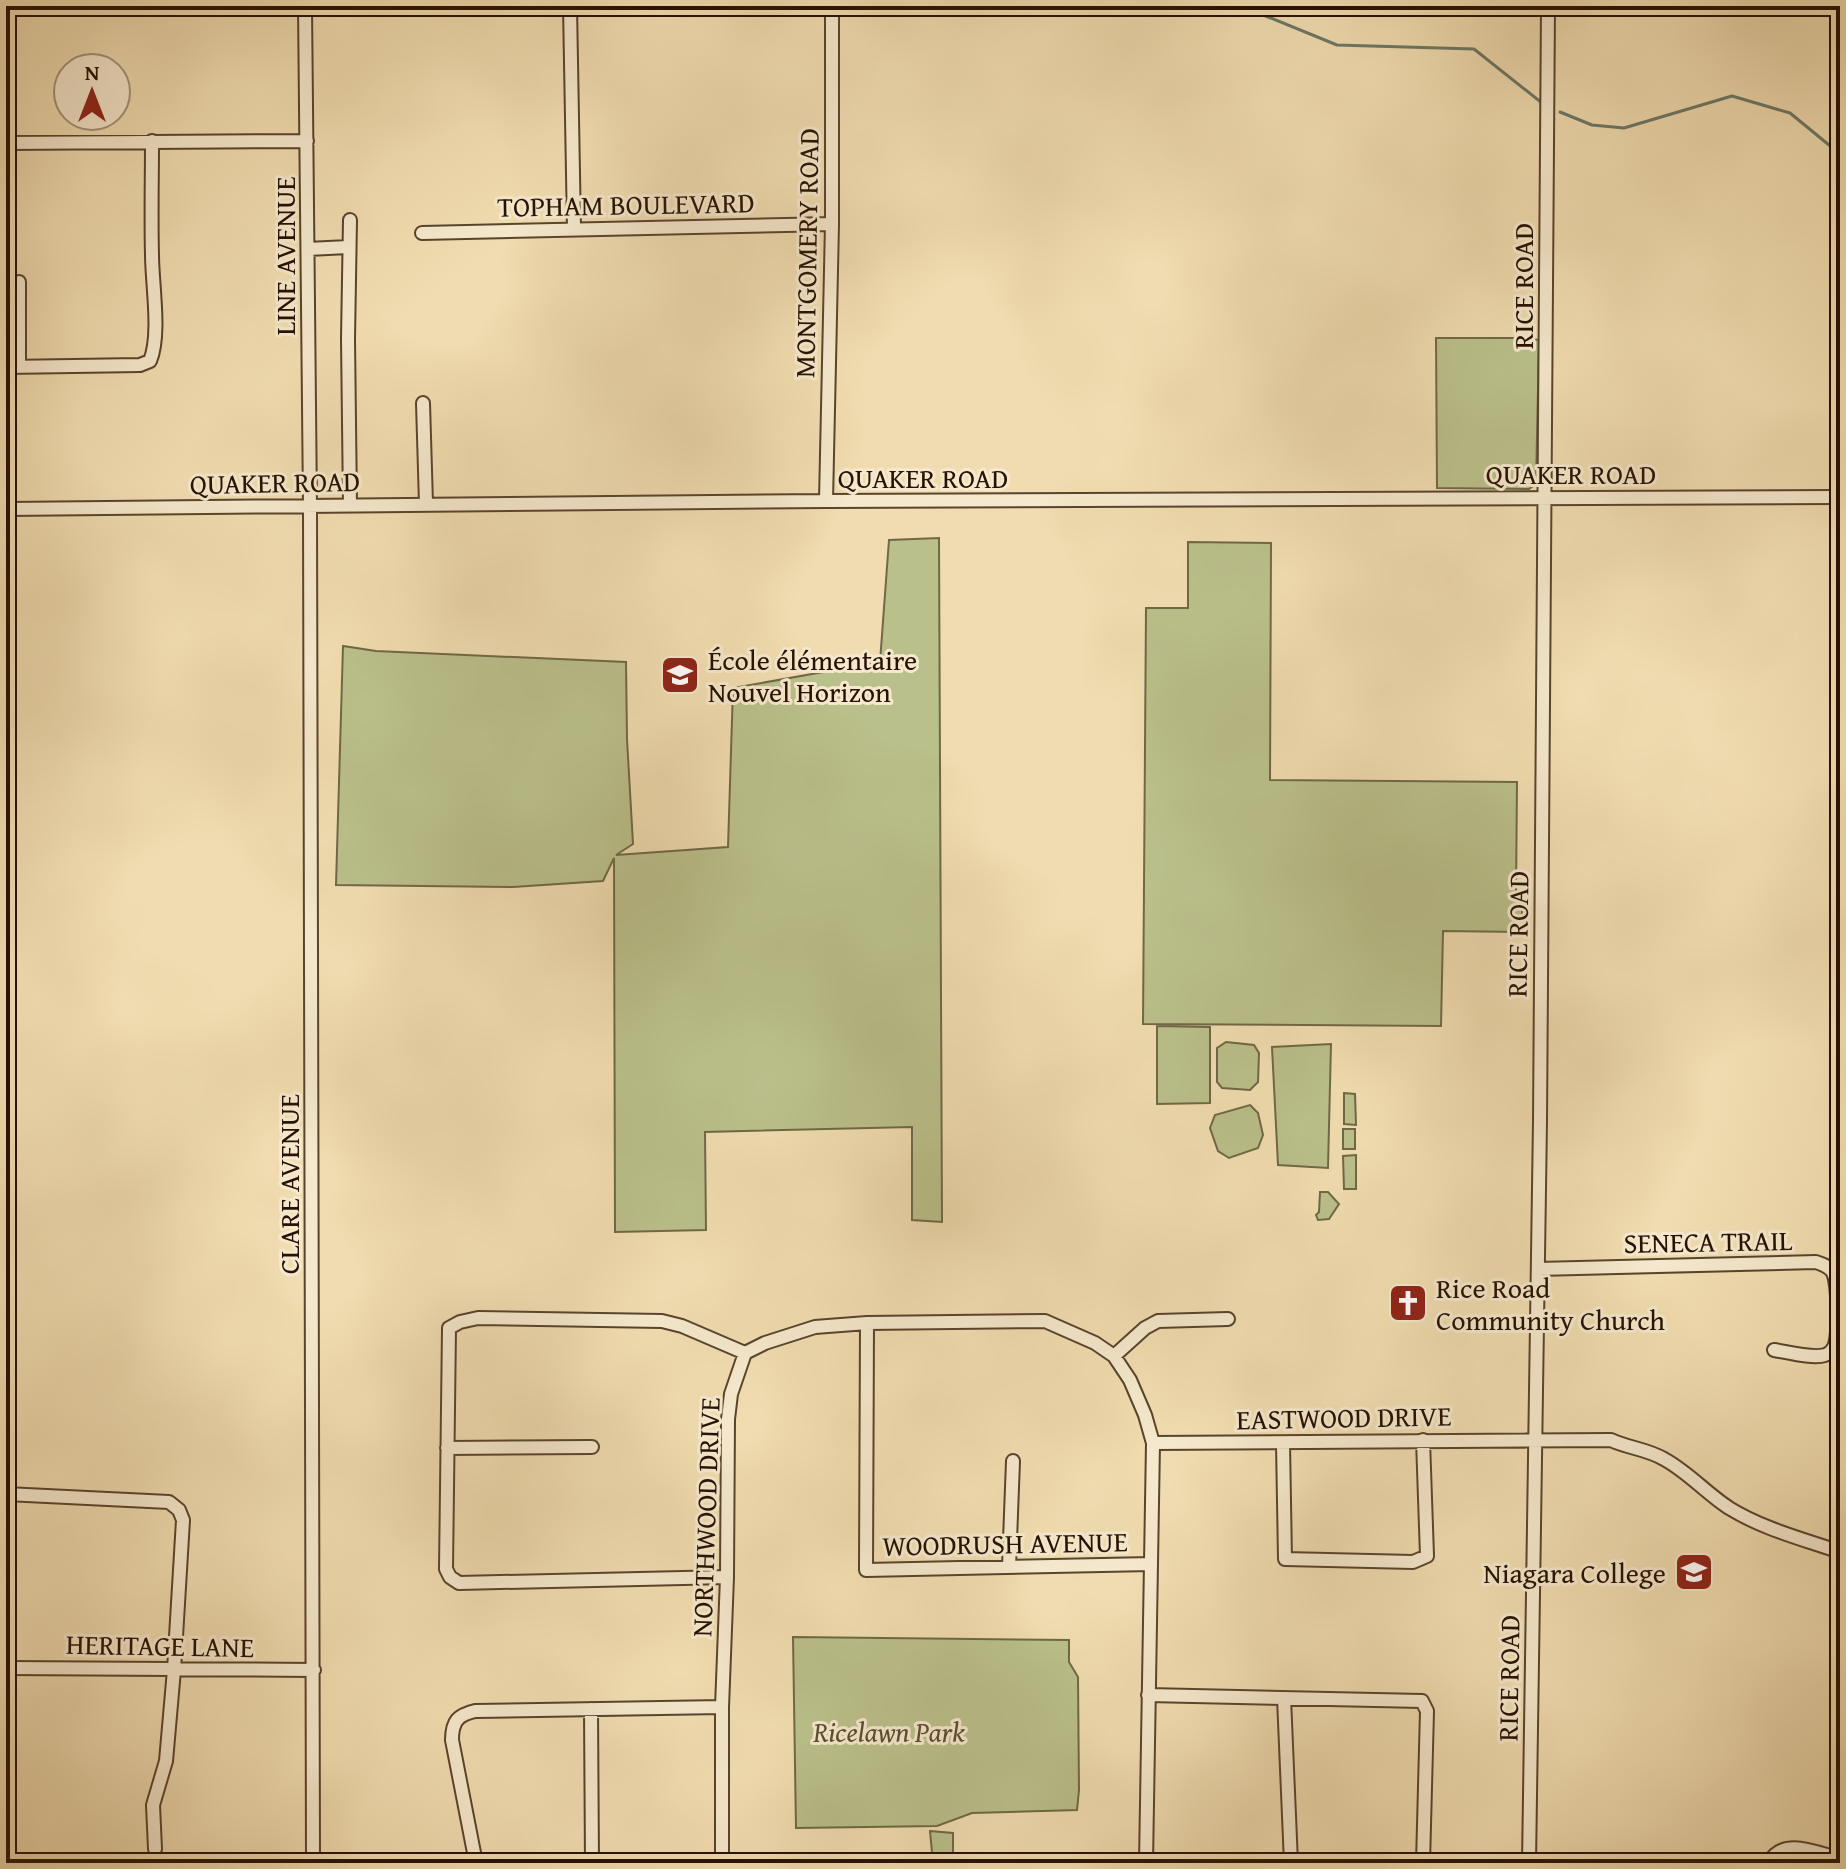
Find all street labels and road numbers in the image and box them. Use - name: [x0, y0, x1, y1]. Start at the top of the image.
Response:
- street label: MONTGOMERY ROAD: [783, 128, 829, 378]
- street label: LINE AVENUE: [264, 176, 305, 336]
- street label: TOPHAM BOULEVARD: [497, 181, 755, 227]
- street label: RICE ROAD: [1502, 223, 1543, 349]
- street label: QUAKER ROAD: [1486, 453, 1656, 494]
- street label: QUAKER ROAD: [838, 457, 1008, 498]
- street label: QUAKER ROAD: [189, 460, 361, 504]
- street label: RICE ROAD: [1495, 870, 1539, 998]
- street label: CLARE AVENUE: [268, 1094, 309, 1274]
- street label: SENECA TRAIL: [1623, 1219, 1793, 1263]
- street label: EASTWOOD DRIVE: [1236, 1395, 1452, 1439]
- street label: NORTHWOOD DRIVE: [680, 1396, 730, 1638]
- street label: WOODRUSH AVENUE: [882, 1520, 1128, 1566]
- street label: RICE ROAD: [1486, 1614, 1530, 1742]
- street label: HERITAGE LANE: [66, 1623, 254, 1667]

